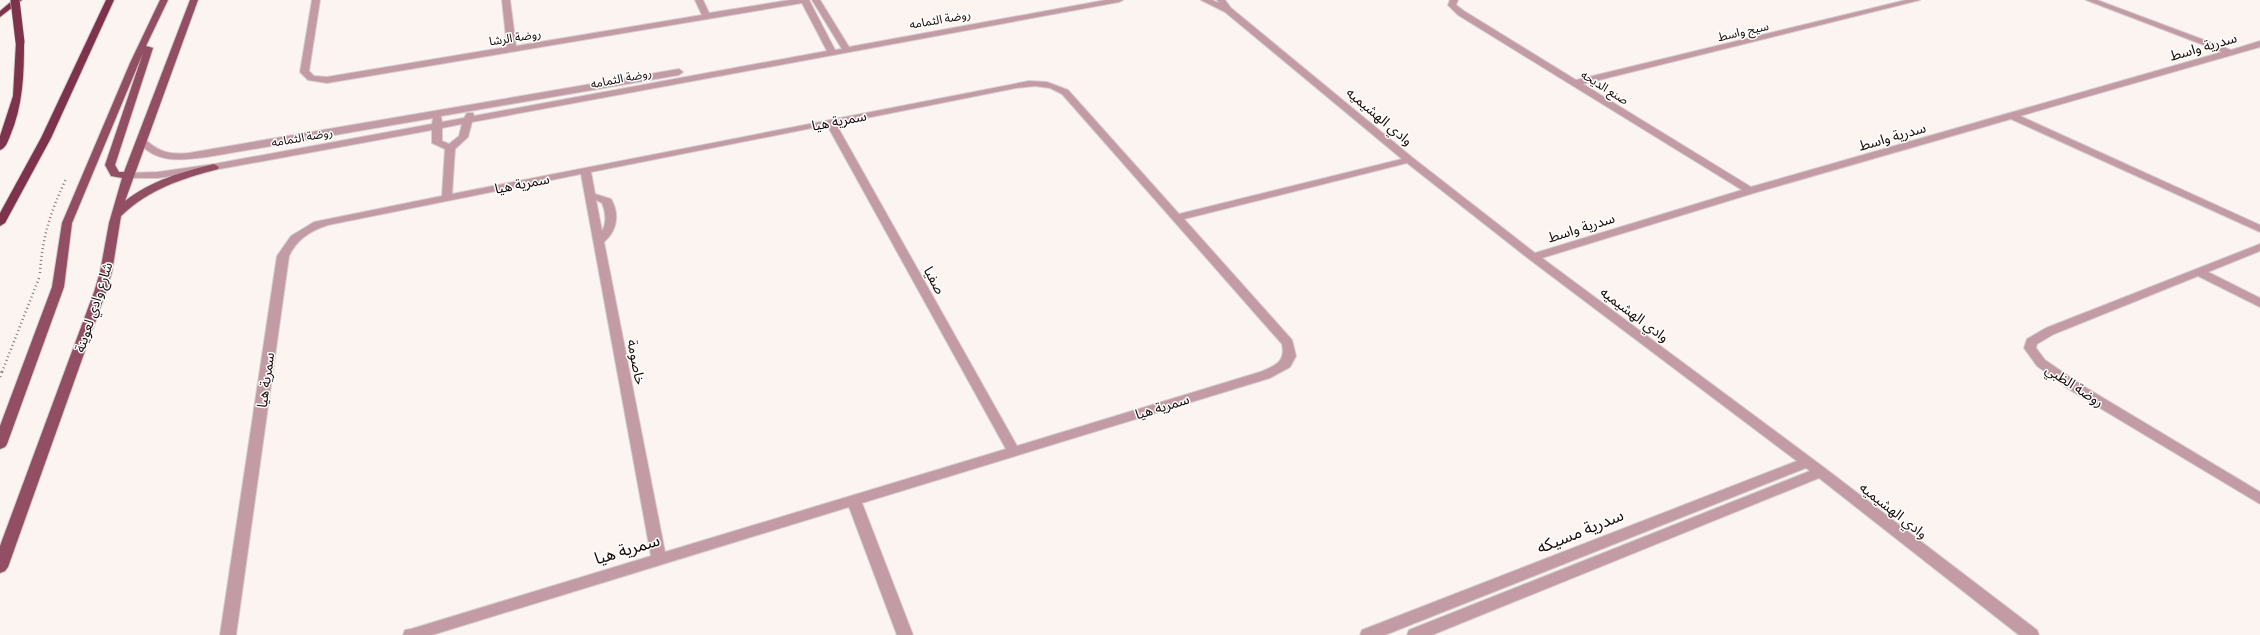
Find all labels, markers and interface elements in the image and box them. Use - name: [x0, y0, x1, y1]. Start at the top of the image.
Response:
- street label: روضة الثمامه: [908, 4, 972, 34]
- street label: سيج واسط: [1716, 16, 1770, 46]
- street label: روضة الرشا: [488, 24, 542, 50]
- street label: سدرية واسط: [2167, 26, 2239, 66]
- street label: روضة الثمامه: [589, 63, 653, 93]
- street label: صنع الديحه: [1577, 65, 1633, 109]
- street label: وادي الهشيميه: [1341, 82, 1418, 151]
- street label: سمرية هيا: [810, 104, 868, 136]
- street label: سدرية واسط: [1856, 116, 1928, 156]
- street label: روضة الثمامه: [270, 122, 334, 152]
- street label: سمرية هيا: [493, 167, 551, 199]
- street label: سدرية واسط: [1545, 207, 1617, 247]
- street label: شارع وادي لعوينة: [69, 259, 119, 355]
- street label: صفيا: [919, 262, 951, 298]
- street label: وادي الهشيميه: [1595, 281, 1674, 348]
- street label: خاصومة: [622, 338, 652, 386]
- street label: سمرية هيا: [251, 351, 279, 409]
- street label: روضة الظبي: [2041, 358, 2108, 413]
- street label: سمرية هيا: [1132, 388, 1192, 424]
- street label: وادي الهشيميه: [1855, 477, 1933, 544]
- street label: سدرية مسيكه: [1533, 502, 1627, 560]
- street label: سمرية هيا: [591, 527, 663, 571]

